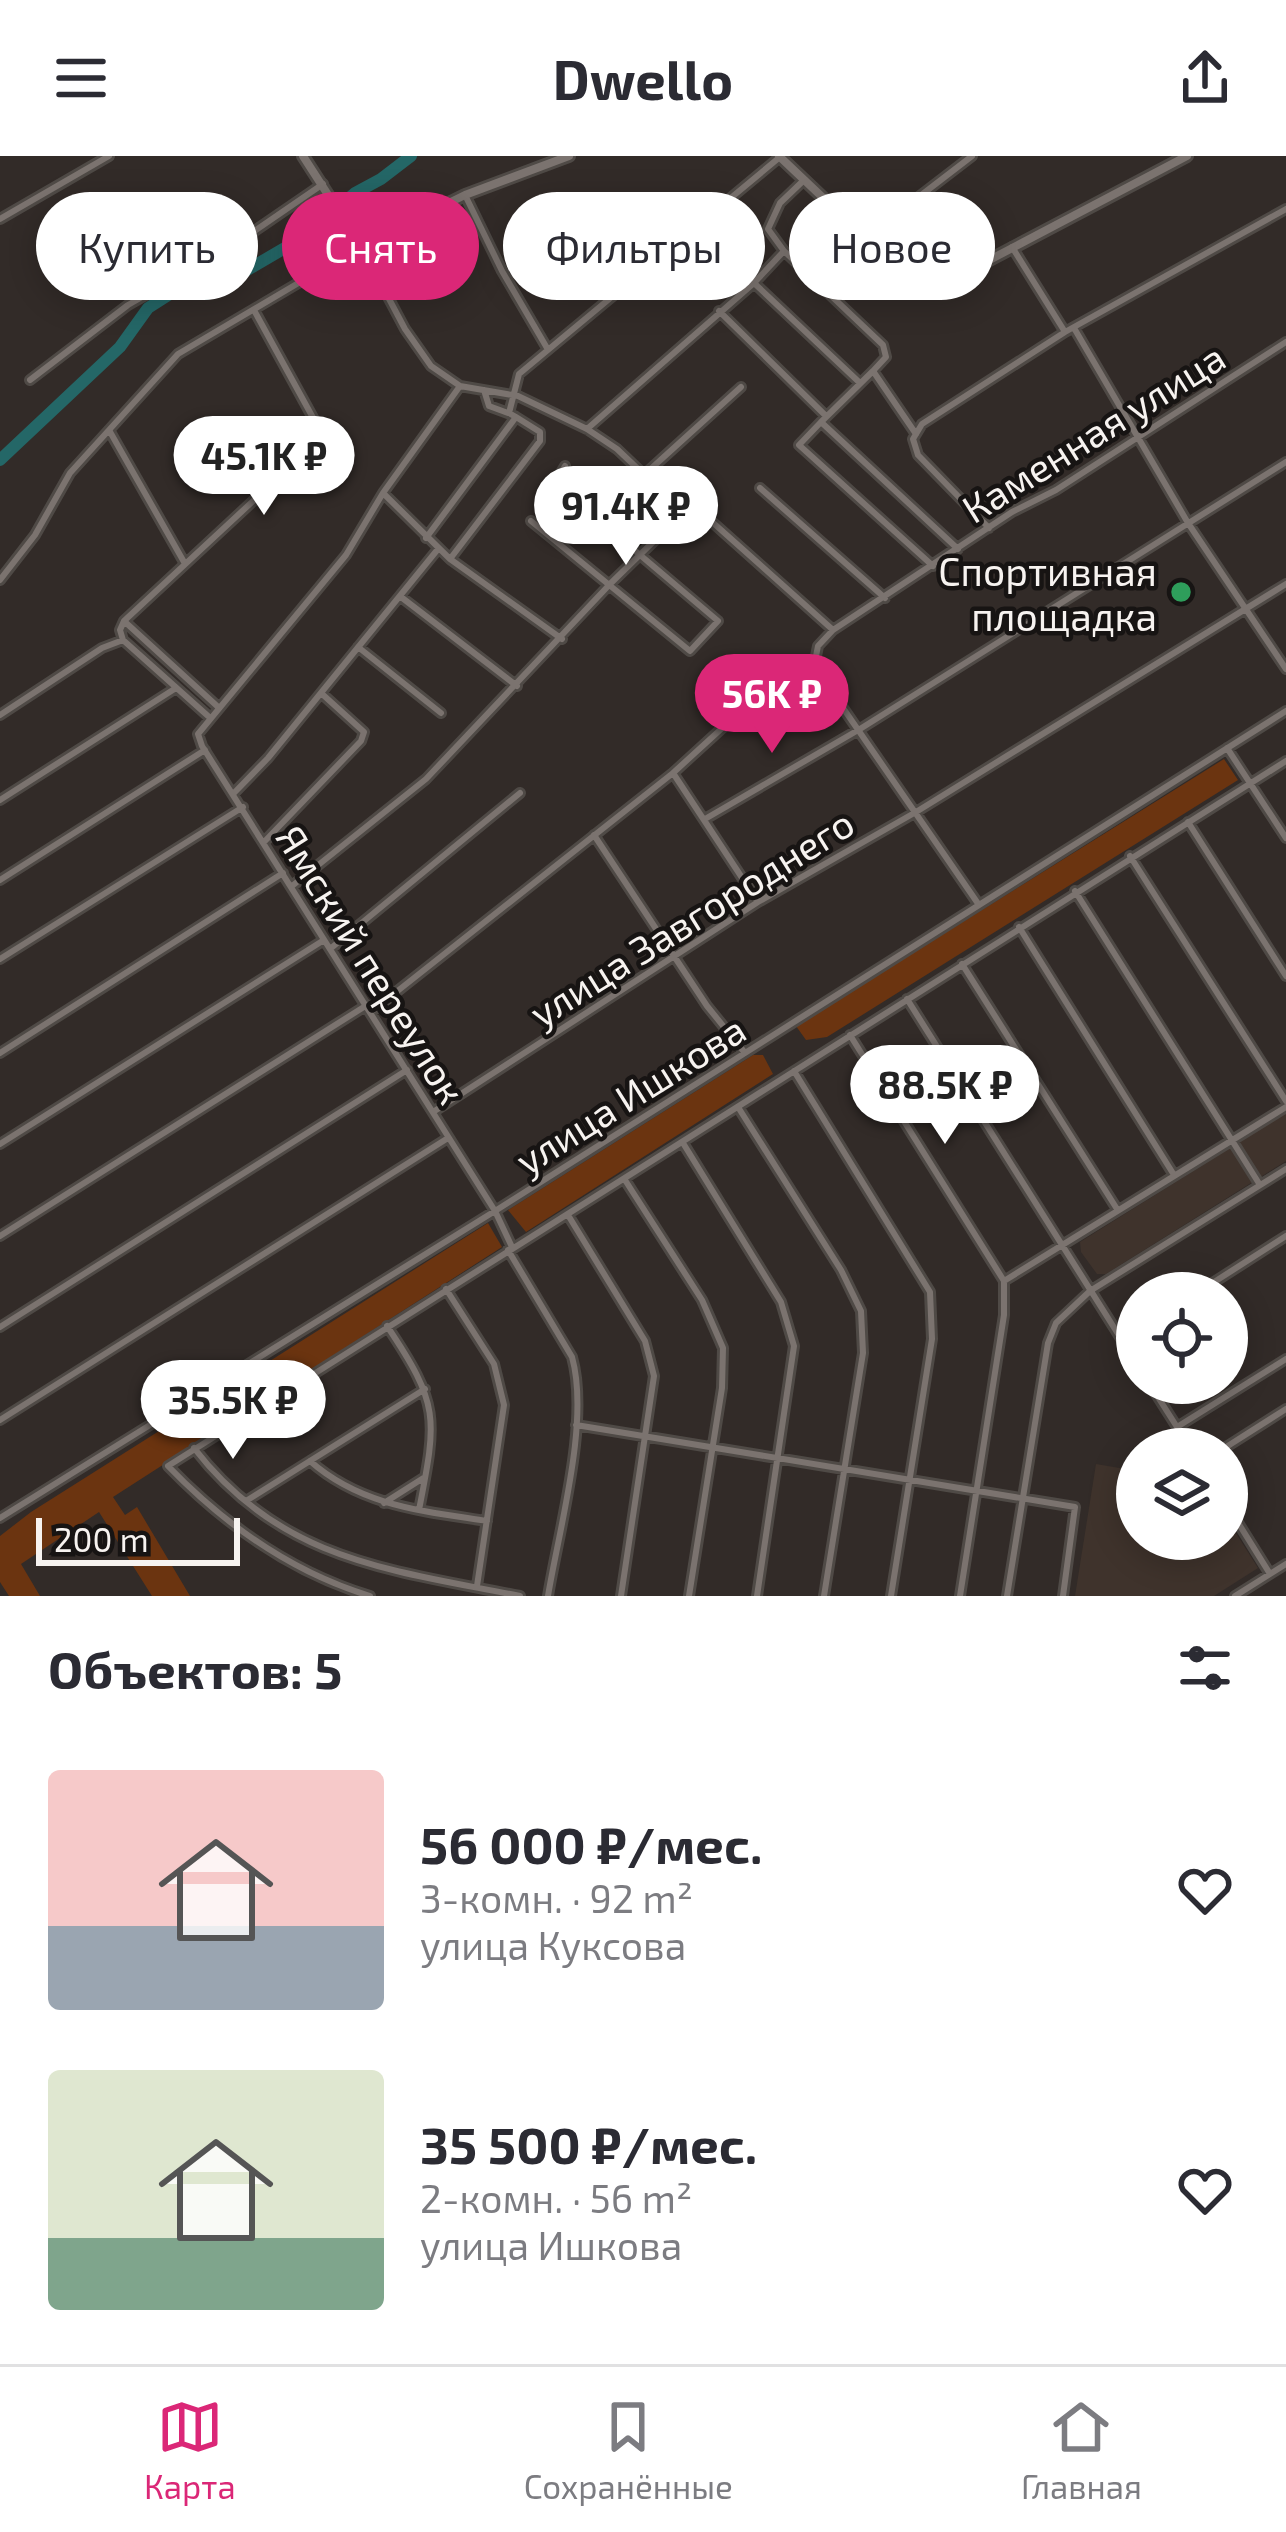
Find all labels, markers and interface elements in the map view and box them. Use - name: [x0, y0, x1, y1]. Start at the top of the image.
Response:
- icon: menu: [48, 45, 114, 111]
- icon: share: [1172, 45, 1238, 111]
- text: Dwello: [553, 46, 733, 111]
- chip: Купить: [36, 192, 258, 300]
- chip: Снять: [282, 192, 479, 300]
- chip: Фильтры: [503, 192, 765, 300]
- chip: Новое: [789, 192, 995, 300]
- street label: Каменная улица: [953, 332, 1234, 532]
- pin: 45.1K ₽: [153, 416, 375, 518]
- text: 45.1K ₽: [201, 431, 327, 478]
- pin: 91.4K ₽: [515, 466, 737, 568]
- text: 91.4K ₽: [561, 481, 691, 528]
- place label: Спортивная площадка: [938, 547, 1157, 639]
- marker: Спортивная площадка: [1168, 579, 1194, 605]
- pin: 56K ₽: [688, 654, 856, 756]
- text: 56K ₽: [722, 669, 822, 716]
- street label: улица Завгороднего: [520, 798, 862, 1037]
- street label: Ямский переулок: [267, 816, 477, 1112]
- street label: улица Ишкова: [506, 1005, 754, 1184]
- pin: 88.5K ₽: [834, 1045, 1056, 1147]
- text: 88.5K ₽: [877, 1060, 1013, 1107]
- map controls: [1116, 1272, 1248, 1560]
- button: locate: [1116, 1272, 1248, 1404]
- pin: 35.5K ₽: [122, 1360, 344, 1462]
- text: 35.5K ₽: [168, 1375, 298, 1422]
- button: layers: [1116, 1428, 1248, 1560]
- scale bar: [36, 1512, 240, 1565]
- text: 200 m: [54, 1519, 149, 1559]
- icon: filters: [1172, 1635, 1238, 1701]
- text: Объектов: 5: [48, 1638, 342, 1699]
- text: 56 000 ₽/мес.: [420, 1813, 762, 1874]
- icon: home: [144, 1818, 288, 1962]
- icon: heart: [1172, 1857, 1238, 1923]
- text: 3-комн. · 92 m²: [420, 1874, 693, 1921]
- text: улица Куксова: [420, 1921, 686, 1968]
- text: 35 500 ₽/мес.: [420, 2113, 757, 2174]
- icon: home: [144, 2118, 288, 2262]
- icon: heart: [1172, 2157, 1238, 2223]
- text: 2-комн. · 56 m²: [420, 2174, 692, 2221]
- text: улица Ишкова: [420, 2221, 682, 2268]
- tab: Карта: [144, 2394, 236, 2506]
- tab: Сохранённые: [524, 2394, 733, 2506]
- tab: Главная: [1021, 2394, 1142, 2506]

